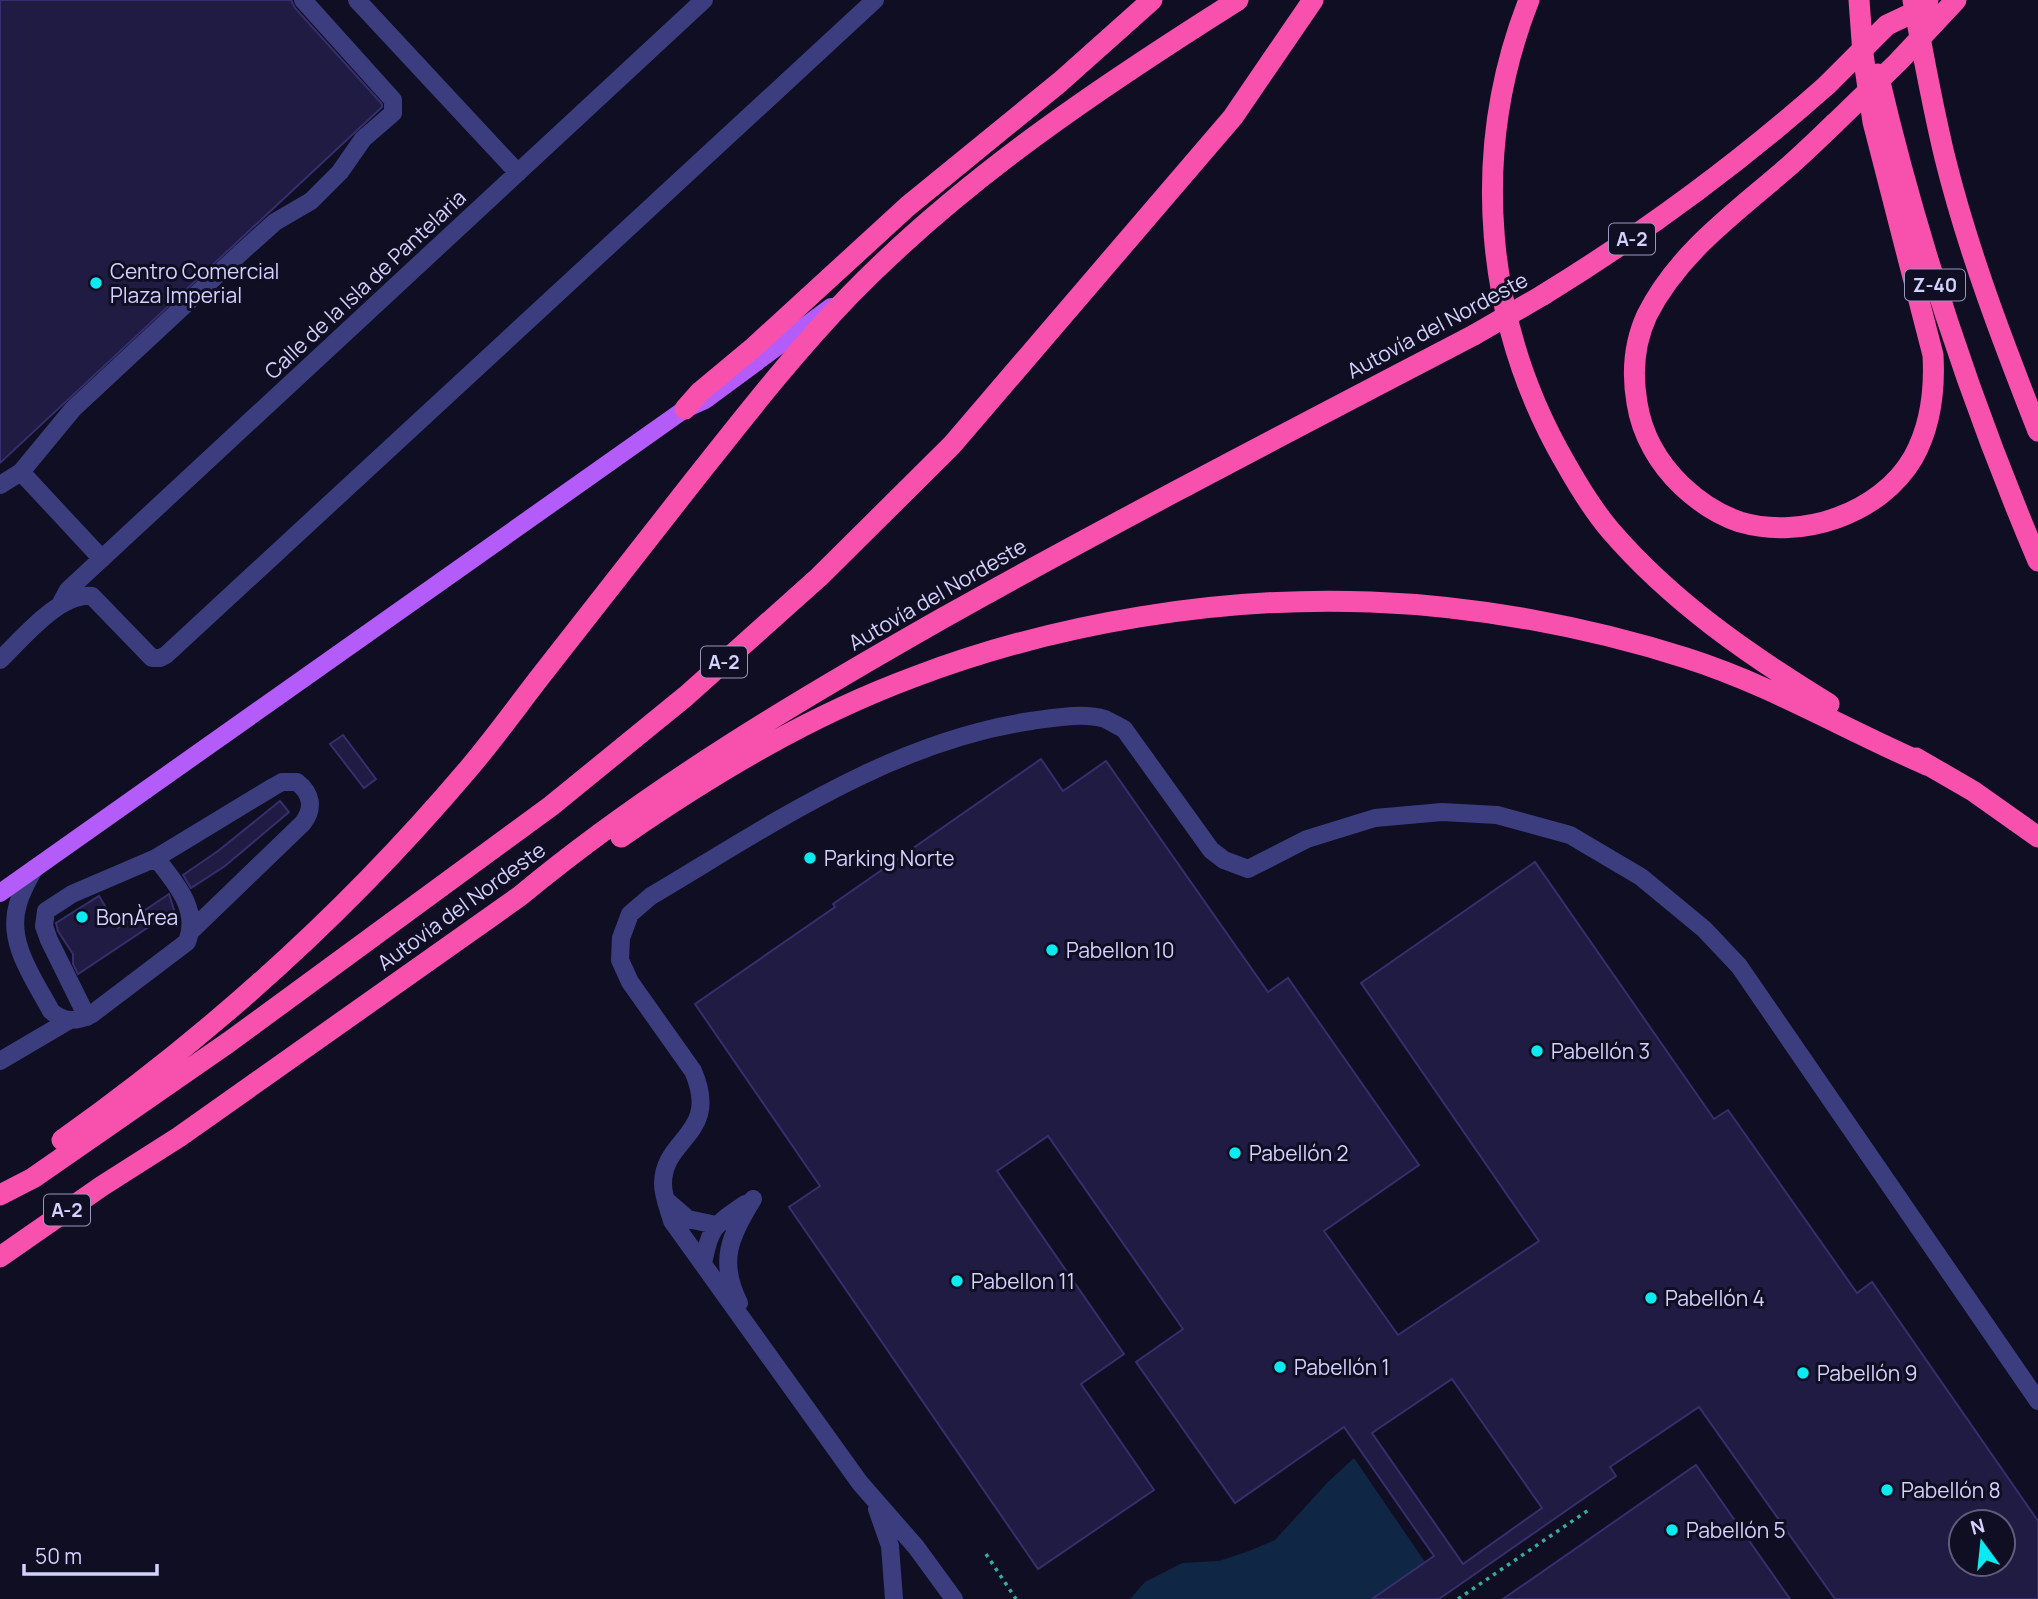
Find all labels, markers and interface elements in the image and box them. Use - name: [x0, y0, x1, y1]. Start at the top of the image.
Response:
- street label: Calle de la Isla de Pantelaria: [258, 183, 472, 385]
- road number: A-2: [1609, 224, 1655, 255]
- place label: Centro Comercial Plaza Imperial: [110, 257, 279, 309]
- street label: Autovía del Nordeste: [1342, 265, 1532, 385]
- road number: Z-40: [1905, 270, 1965, 300]
- marker: Centro Comercial Plaza Imperial: [88, 275, 104, 291]
- street label: Autovía del Nordeste: [843, 532, 1031, 656]
- road number: A-2: [701, 646, 747, 678]
- street label: Autovía del Nordeste: [371, 836, 551, 976]
- place label: Parking Norte: [824, 844, 955, 872]
- marker: Parking Norte: [802, 850, 818, 866]
- place label: BonÀrea: [96, 903, 178, 931]
- marker: BonÀrea: [74, 909, 90, 925]
- place label: Pabellon 10: [1066, 936, 1174, 964]
- marker: Pabellon 10: [1044, 942, 1060, 958]
- place label: Pabellón 3: [1551, 1037, 1650, 1065]
- marker: Pabellón 3: [1529, 1043, 1545, 1059]
- place label: Pabellón 2: [1249, 1139, 1348, 1167]
- marker: Pabellón 2: [1227, 1145, 1243, 1161]
- road number: A-2: [44, 1194, 90, 1226]
- place label: Pabellon 11: [971, 1267, 1075, 1295]
- marker: Pabellon 11: [949, 1273, 965, 1289]
- place label: Pabellón 4: [1665, 1284, 1765, 1312]
- marker: Pabellón 4: [1643, 1290, 1659, 1306]
- place label: Pabellón 1: [1294, 1353, 1390, 1381]
- marker: Pabellón 1: [1272, 1359, 1288, 1375]
- place label: Pabellón 9: [1817, 1359, 1918, 1387]
- marker: Pabellón 9: [1795, 1365, 1811, 1381]
- place label: Pabellón 8: [1901, 1476, 2001, 1504]
- marker: Pabellón 8: [1879, 1482, 1895, 1498]
- north arrow: [1947, 1508, 2017, 1578]
- text: N: [1968, 1512, 1988, 1541]
- place label: Pabellón 5: [1686, 1516, 1786, 1544]
- marker: Pabellón 5: [1664, 1522, 1680, 1538]
- scale bar: [24, 1532, 158, 1576]
- text: 50 m: [35, 1542, 82, 1570]

